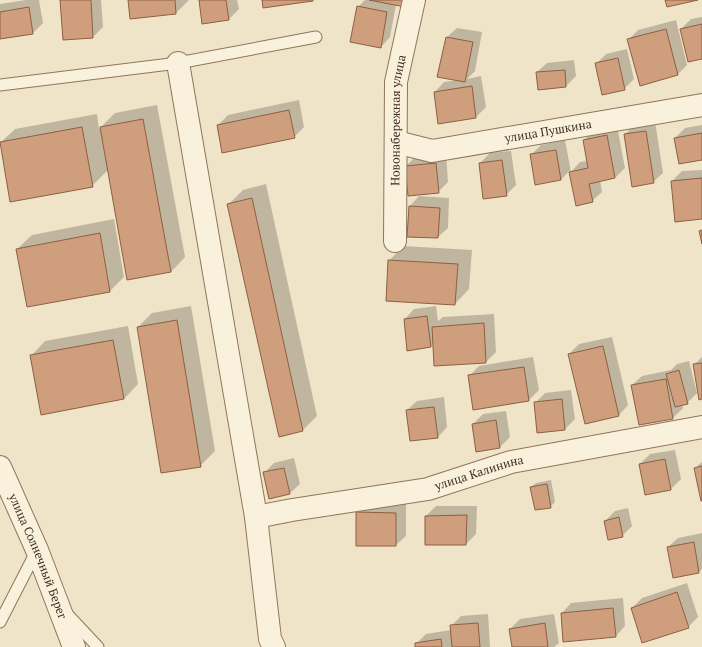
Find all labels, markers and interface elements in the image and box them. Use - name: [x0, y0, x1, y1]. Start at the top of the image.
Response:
- street label: Новонабережная улица: [387, 53, 409, 186]
- street label: улица Пушкина: [503, 116, 593, 146]
- street label: улица Калинина: [432, 452, 524, 494]
- street label: улица Солнечный Берег: [5, 490, 71, 621]

